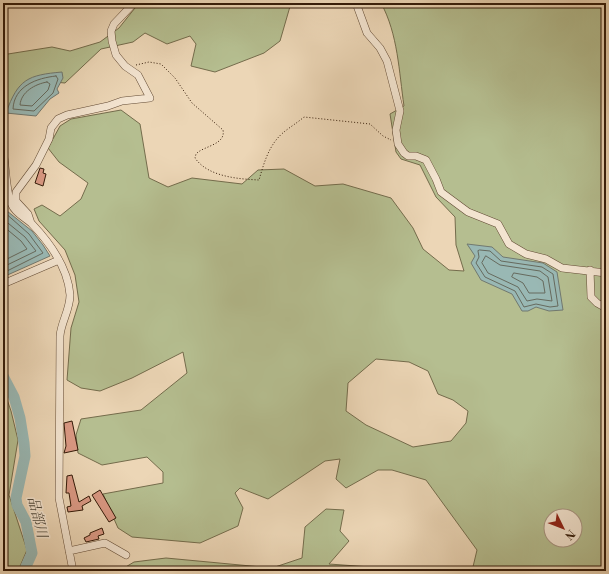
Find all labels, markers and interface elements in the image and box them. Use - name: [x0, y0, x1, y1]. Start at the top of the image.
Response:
- water label: 品部川: [23, 495, 51, 542]
- north arrow: [543, 508, 583, 548]
- text: N: [561, 526, 578, 542]

